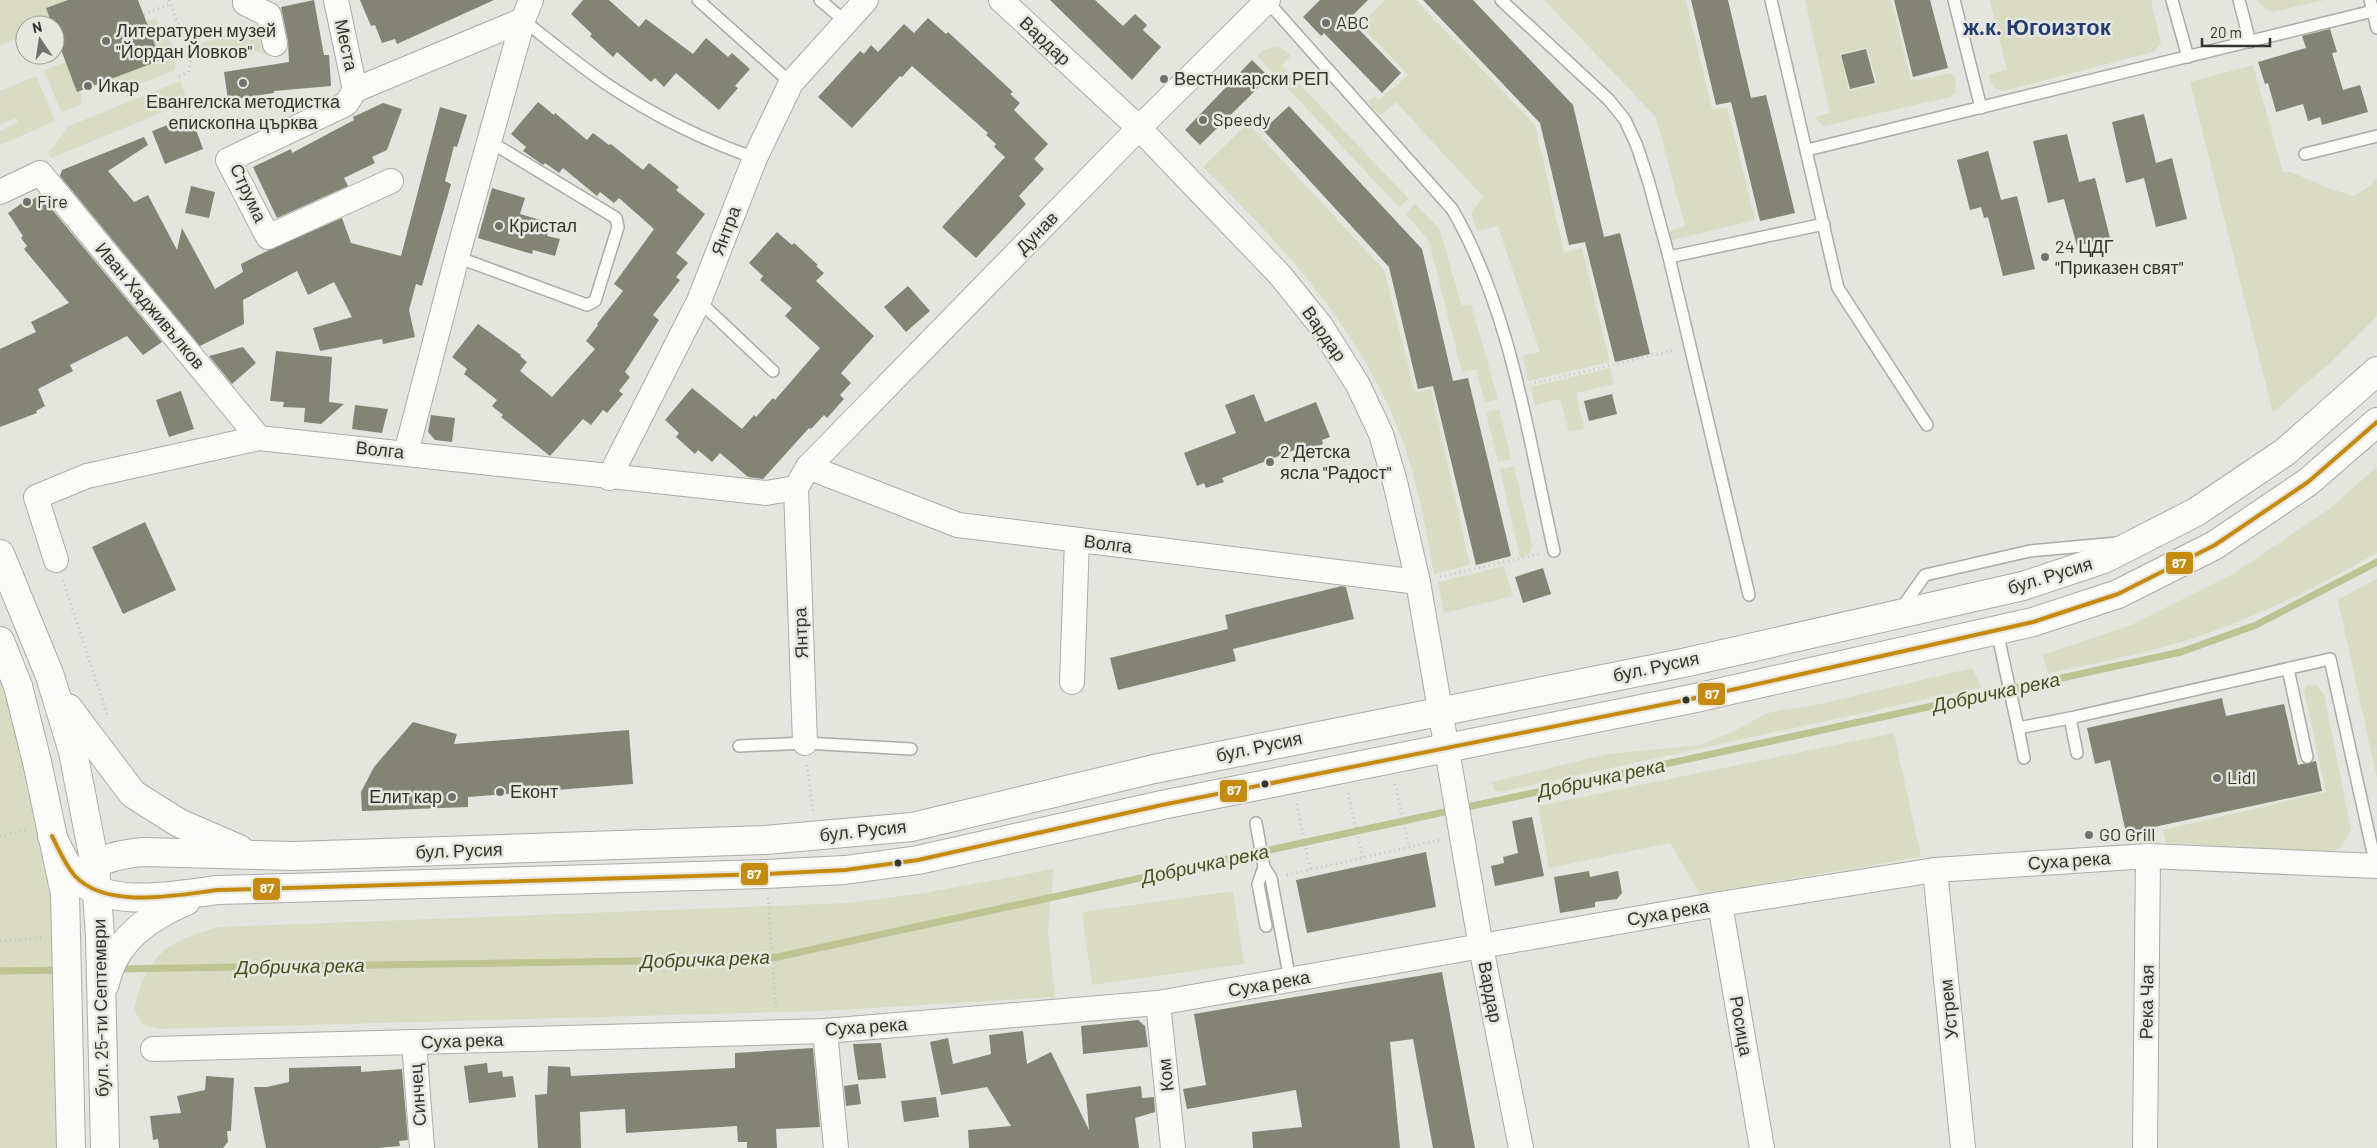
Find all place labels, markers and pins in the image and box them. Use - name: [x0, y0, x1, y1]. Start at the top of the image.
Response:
- place label: ABC: [1336, 11, 1369, 33]
- marker: ABC: [1320, 17, 1332, 29]
- place label: Литературен музей "Йордан Йовков": [116, 19, 276, 62]
- marker: Литературен музей "Йордан Йовков": [100, 35, 112, 47]
- place label: Вестникарски РЕП: [1174, 67, 1329, 89]
- marker: Вестникарски РЕП: [1158, 73, 1170, 85]
- place label: Икар: [98, 74, 139, 96]
- marker: Евангелска методистка епископна църква: [237, 77, 249, 89]
- marker: Икар: [82, 80, 94, 92]
- place label: Евангелска методистка епископна църква: [146, 90, 341, 133]
- place label: Speedy: [1213, 108, 1271, 130]
- marker: Speedy: [1197, 114, 1209, 126]
- place label: Fire: [37, 190, 68, 212]
- marker: Fire: [21, 196, 33, 208]
- place label: Кристал: [509, 214, 577, 236]
- marker: Кристал: [493, 220, 505, 232]
- place label: 24 ЦДГ "Приказен свят": [2055, 235, 2184, 278]
- marker: 24 ЦДГ "Приказен свят": [2039, 251, 2051, 263]
- place label: 2 Детска ясла "Радост": [1280, 440, 1392, 483]
- marker: 2 Детска ясла "Радост": [1264, 456, 1276, 468]
- unlabelled marker: [1681, 695, 1691, 705]
- place label: Lidl: [2227, 766, 2256, 788]
- marker: Lidl: [2211, 772, 2223, 784]
- unlabelled marker: [1260, 779, 1270, 789]
- place label: Еконт: [510, 780, 558, 802]
- place label: Елит кар: [369, 785, 442, 807]
- marker: Еконт: [494, 786, 506, 798]
- marker: Елит кар: [446, 791, 458, 803]
- place label: GO Grill: [2099, 823, 2155, 845]
- marker: GO Grill: [2083, 829, 2095, 841]
- unlabelled marker: [893, 858, 903, 868]

